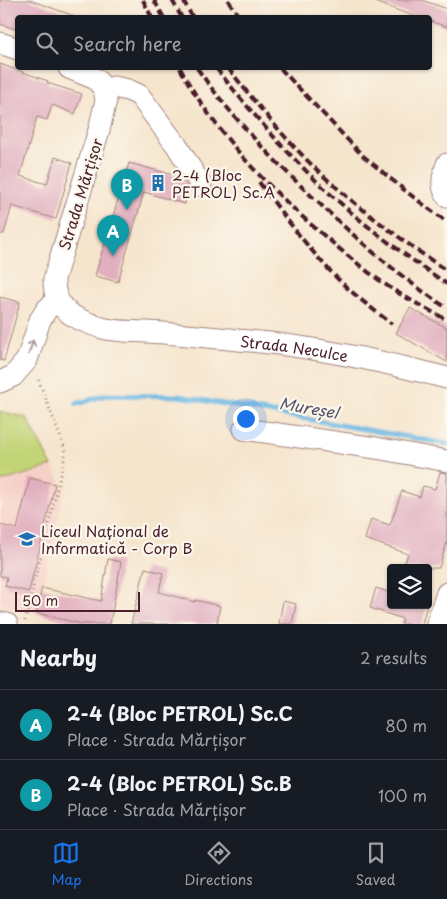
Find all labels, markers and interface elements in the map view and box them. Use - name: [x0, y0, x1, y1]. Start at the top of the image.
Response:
- search box: [15, 15, 432, 70]
- icon: search: [33, 29, 61, 57]
- text: Search here: [73, 29, 182, 57]
- street label: Strada Mărțișor: [52, 135, 108, 253]
- place label: 2-4 (Bloc PETROL) Sc.A: [172, 163, 275, 203]
- pin: B: [111, 169, 143, 210]
- building icon: 2-4 (Bloc PETROL) Sc.A: [148, 173, 168, 193]
- pin: A: [97, 215, 129, 256]
- street label: Strada Neculce: [239, 329, 350, 367]
- one-way arrow: [27, 340, 36, 356]
- water label: Mureșel: [278, 390, 343, 424]
- your location: [233, 406, 259, 432]
- place label: Liceul Național de Informatică - Corp B: [41, 519, 192, 559]
- school or university icon: Liceul Național de Informatică - Corp B: [17, 529, 37, 549]
- map controls: [387, 564, 432, 609]
- button: layers: [387, 564, 432, 609]
- scale bar: [15, 589, 140, 612]
- text: 50 m: [22, 590, 58, 611]
- text: Nearby: [20, 641, 97, 673]
- text: 2 results: [360, 645, 427, 669]
- text: 2-4 (Bloc PETROL) Sc.C: [67, 699, 293, 727]
- text: A: [30, 713, 42, 737]
- text: 80 m: [385, 713, 427, 737]
- text: Place · Strada Mărțișor: [67, 727, 246, 751]
- text: 2-4 (Bloc PETROL) Sc.B: [67, 769, 292, 797]
- text: B: [31, 783, 41, 807]
- text: 100 m: [378, 783, 427, 807]
- text: Place · Strada Mărțișor: [67, 797, 246, 821]
- tab: Map: [52, 839, 81, 890]
- tab: Directions: [185, 839, 253, 890]
- tab: Saved: [356, 839, 395, 890]

